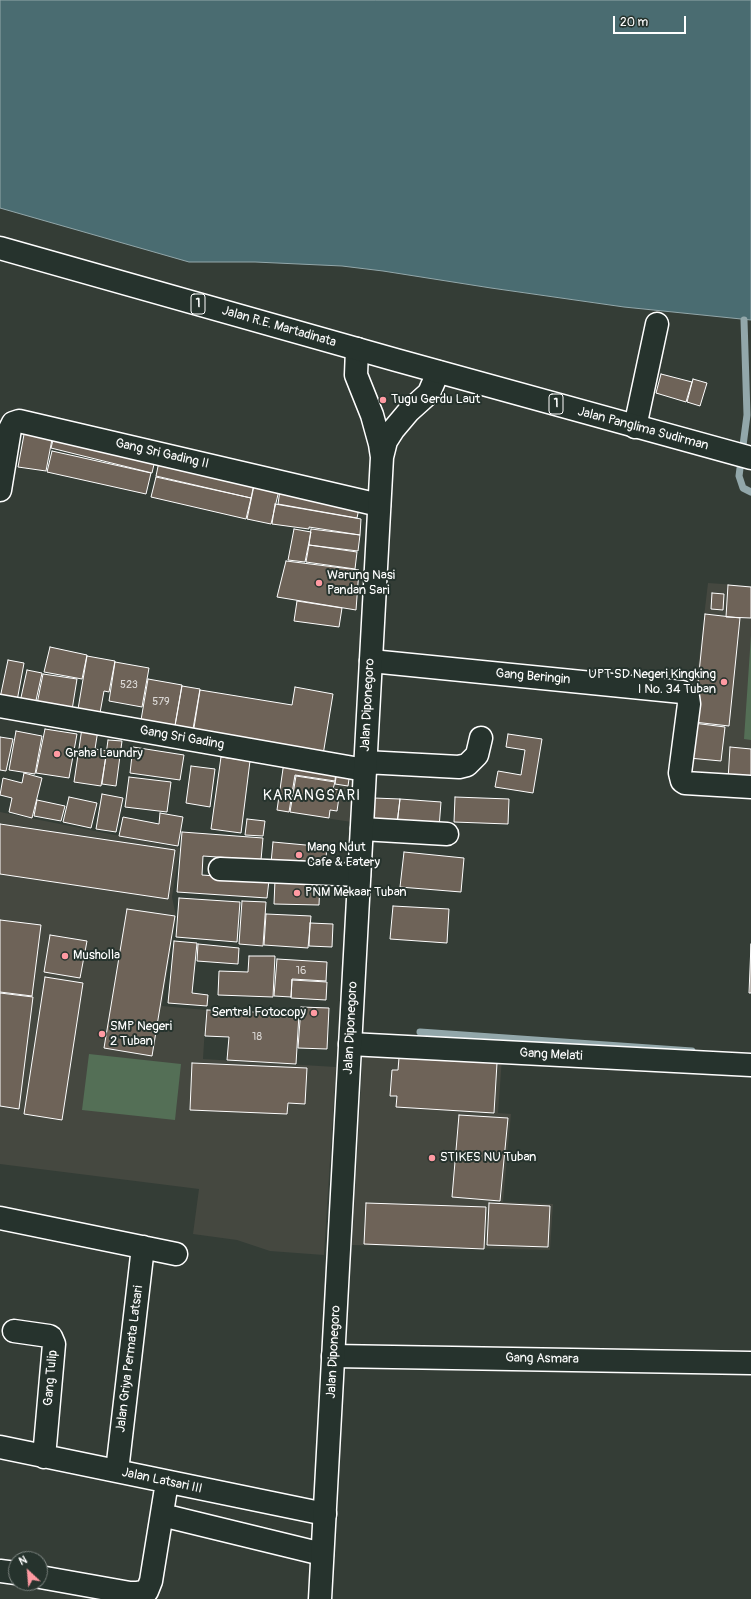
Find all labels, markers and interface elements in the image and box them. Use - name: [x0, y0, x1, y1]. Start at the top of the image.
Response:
- scale bar: [615, 8, 688, 34]
- text: 20 m: [620, 15, 648, 30]
- road number: 1: [191, 294, 205, 314]
- street label: Jalan R.E. Martadinata: [220, 303, 338, 351]
- place label: Tugu Gerdu Laut: [391, 392, 480, 408]
- road number: 1: [549, 394, 563, 414]
- marker: Tugu Gerdu Laut: [378, 395, 388, 405]
- street label: Jalan Panglima Sudirman: [576, 404, 710, 454]
- street label: Gang Sri Gading II: [114, 436, 210, 472]
- place label: Warung Nasi Pandan Sari: [327, 568, 395, 599]
- marker: Warung Nasi Pandan Sari: [314, 578, 324, 588]
- street label: Jalan Diponegoro: [358, 658, 378, 752]
- street label: Gang Beringin: [495, 666, 571, 688]
- place label: UPT SD Negeri Kingking I No. 34 Tuban: [588, 667, 716, 698]
- marker: UPT SD Negeri Kingking I No. 34 Tuban: [719, 677, 729, 687]
- house number: 523: [120, 678, 138, 692]
- house number: 579: [152, 695, 170, 709]
- street label: Gang Sri Gading: [139, 723, 225, 753]
- place label: Graha Laundry: [65, 746, 143, 762]
- marker: Graha Laundry: [52, 749, 62, 759]
- district label: KARANGSARI: [263, 787, 361, 805]
- place label: Mang Ndut Cafe & Eatery: [307, 840, 380, 871]
- marker: Mang Ndut Cafe & Eatery: [294, 850, 304, 860]
- place label: PNM Mekaar Tuban: [305, 885, 407, 901]
- marker: PNM Mekaar Tuban: [292, 888, 302, 898]
- place label: Musholla: [73, 948, 120, 964]
- marker: Musholla: [60, 951, 70, 961]
- house number: 16: [296, 964, 306, 978]
- street label: Jalan Diponegoro: [341, 981, 361, 1075]
- place label: Sentral Fotocopy: [211, 1005, 306, 1021]
- marker: Sentral Fotocopy: [309, 1008, 319, 1018]
- place label: SMP Negeri 2 Tuban: [110, 1019, 172, 1050]
- marker: SMP Negeri 2 Tuban: [97, 1029, 107, 1039]
- house number: 18: [252, 1030, 262, 1044]
- street label: Gang Melati: [519, 1046, 583, 1064]
- place label: STIKES NU Tuban: [440, 1150, 536, 1166]
- marker: STIKES NU Tuban: [427, 1153, 437, 1163]
- street label: Jalan Griya Permata Latsari: [113, 1285, 147, 1433]
- street label: Jalan Diponegoro: [324, 1305, 344, 1399]
- street label: Gang Tulip: [41, 1349, 61, 1407]
- street label: Gang Asmara: [505, 1351, 579, 1367]
- street label: Jalan Latsari III: [120, 1465, 204, 1497]
- north arrow: [8, 1551, 48, 1591]
- text: N: [17, 1553, 29, 1568]

